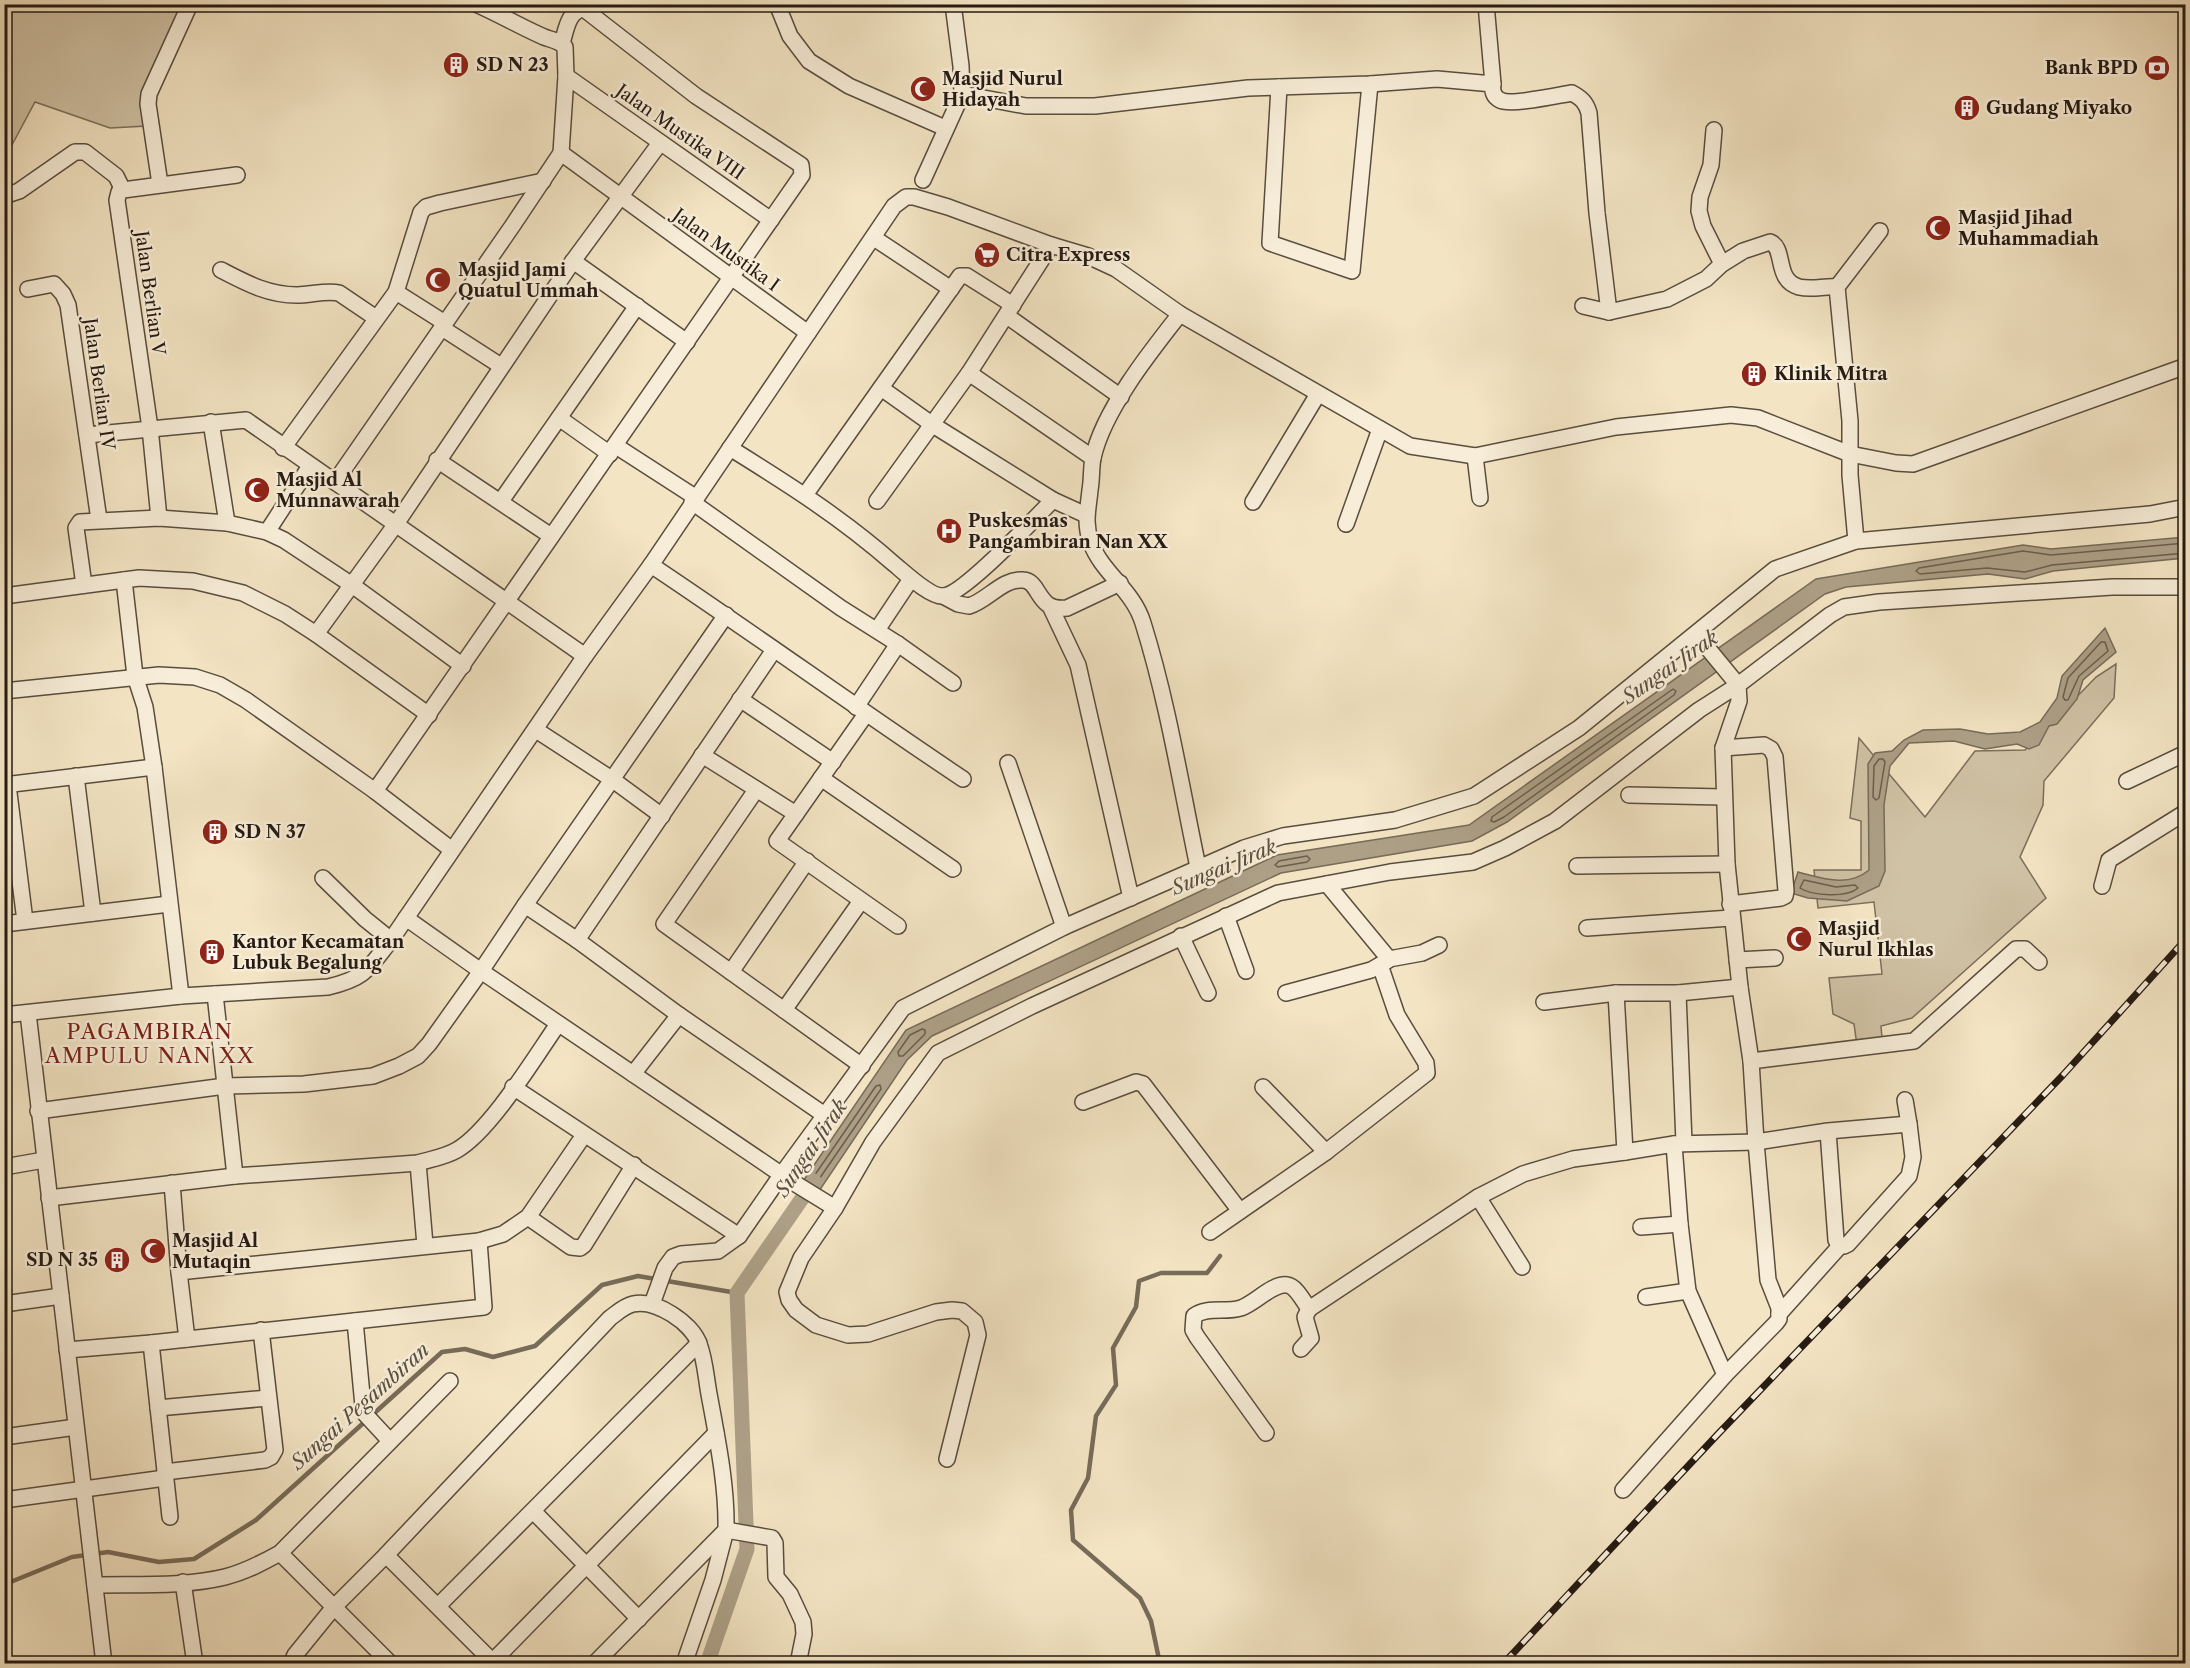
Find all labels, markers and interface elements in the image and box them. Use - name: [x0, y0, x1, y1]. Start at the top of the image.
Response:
- building icon: SD N 23: [441, 50, 471, 80]
- bank icon: Bank BPD: [2142, 53, 2172, 83]
- place label: SD N 23: [476, 54, 549, 76]
- place label: Bank BPD: [2045, 57, 2138, 79]
- place label: Masjid Nurul Hidayah: [942, 68, 1063, 111]
- mosque icon: Masjid Nurul Hidayah: [908, 74, 938, 104]
- street label: Jalan Mustika VIII: [609, 78, 748, 185]
- building icon: Gudang Miyako: [1952, 93, 1982, 123]
- place label: Gudang Miyako: [1986, 97, 2132, 119]
- street label: Jalan Mustika I: [666, 202, 783, 296]
- place label: Masjid Jihad Muhammadiah: [1958, 207, 2100, 250]
- mosque icon: Masjid Jihad Muhammadiah: [1923, 213, 1953, 243]
- street label: Jalan Berlian V: [130, 226, 170, 358]
- supermarket icon: Citra Express: [972, 240, 1002, 270]
- place label: Citra Express: [1006, 244, 1130, 266]
- place label: Masjid Jami Quatul Ummah: [458, 259, 599, 302]
- mosque icon: Masjid Jami Quatul Ummah: [423, 265, 453, 295]
- street label: Jalan Berlian IV: [78, 314, 119, 452]
- building icon: Klinik Mitra: [1739, 359, 1769, 389]
- place label: Klinik Mitra: [1774, 363, 1888, 385]
- place label: Masjid Al Munnawarah: [276, 469, 401, 512]
- mosque icon: Masjid Al Munnawarah: [242, 475, 272, 505]
- place label: Puskesmas Pangambiran Nan XX: [968, 510, 1169, 553]
- hospital icon: Puskesmas Pangambiran Nan XX: [934, 516, 964, 546]
- water label: Sungai Jirak: [1617, 625, 1723, 709]
- building icon: SD N 37: [200, 817, 230, 847]
- place label: SD N 37: [234, 821, 306, 843]
- water label: Sungai Jirak: [1167, 834, 1281, 900]
- place label: Masjid Nurul Ikhlas: [1818, 918, 1934, 961]
- mosque icon: Masjid Nurul Ikhlas: [1784, 924, 1814, 954]
- place label: Kantor Kecamatan Lubuk Begalung: [232, 931, 405, 974]
- building icon: Kantor Kecamatan Lubuk Begalung: [197, 937, 227, 967]
- district label: PAGAMBIRAN AMPULU NAN XX: [44, 1019, 255, 1068]
- water label: Sungai Jirak: [769, 1095, 853, 1202]
- place label: Masjid Al Mutaqin: [172, 1230, 258, 1273]
- mosque icon: Masjid Al Mutaqin: [138, 1236, 168, 1266]
- building icon: SD N 35: [102, 1245, 132, 1275]
- place label: SD N 35: [26, 1249, 98, 1271]
- water label: Sungai Pegambiran: [285, 1338, 434, 1475]

